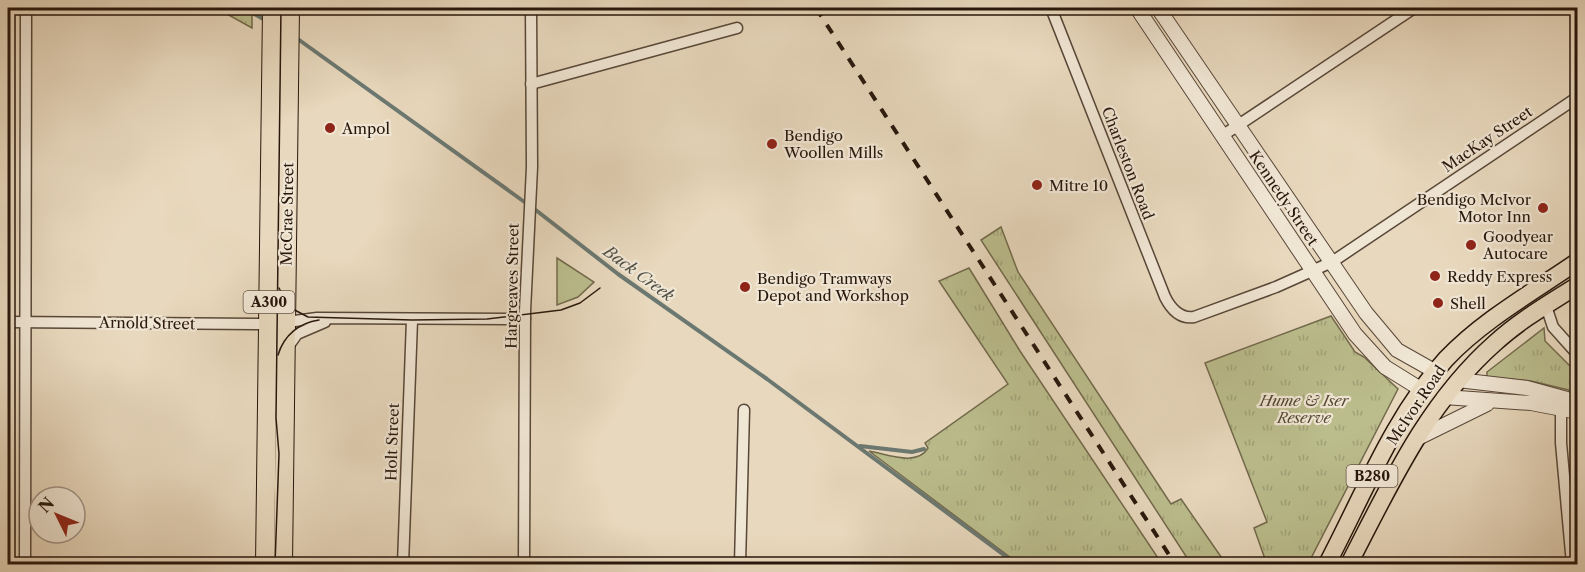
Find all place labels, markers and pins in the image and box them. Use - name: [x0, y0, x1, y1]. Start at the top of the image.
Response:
- place label: Ampol: [341, 119, 391, 138]
- marker: Ampol: [323, 121, 337, 135]
- place label: Bendigo Woollen Mills: [783, 126, 883, 162]
- marker: Bendigo Woollen Mills: [765, 137, 779, 151]
- place label: Mitre 10: [1049, 176, 1108, 195]
- marker: Mitre 10: [1030, 178, 1044, 192]
- place label: Bendigo McIvor Motor Inn: [1417, 190, 1532, 226]
- marker: Bendigo McIvor Motor Inn: [1536, 201, 1550, 215]
- place label: Goodyear Autocare: [1482, 227, 1554, 263]
- marker: Goodyear Autocare: [1464, 238, 1478, 252]
- place label: Reddy Express: [1447, 267, 1552, 286]
- place label: Bendigo Tramways Depot and Workshop: [757, 269, 909, 305]
- marker: Reddy Express: [1428, 269, 1442, 283]
- marker: Bendigo Tramways Depot and Workshop: [738, 280, 752, 294]
- place label: Shell: [1450, 294, 1486, 313]
- marker: Shell: [1431, 296, 1445, 310]

